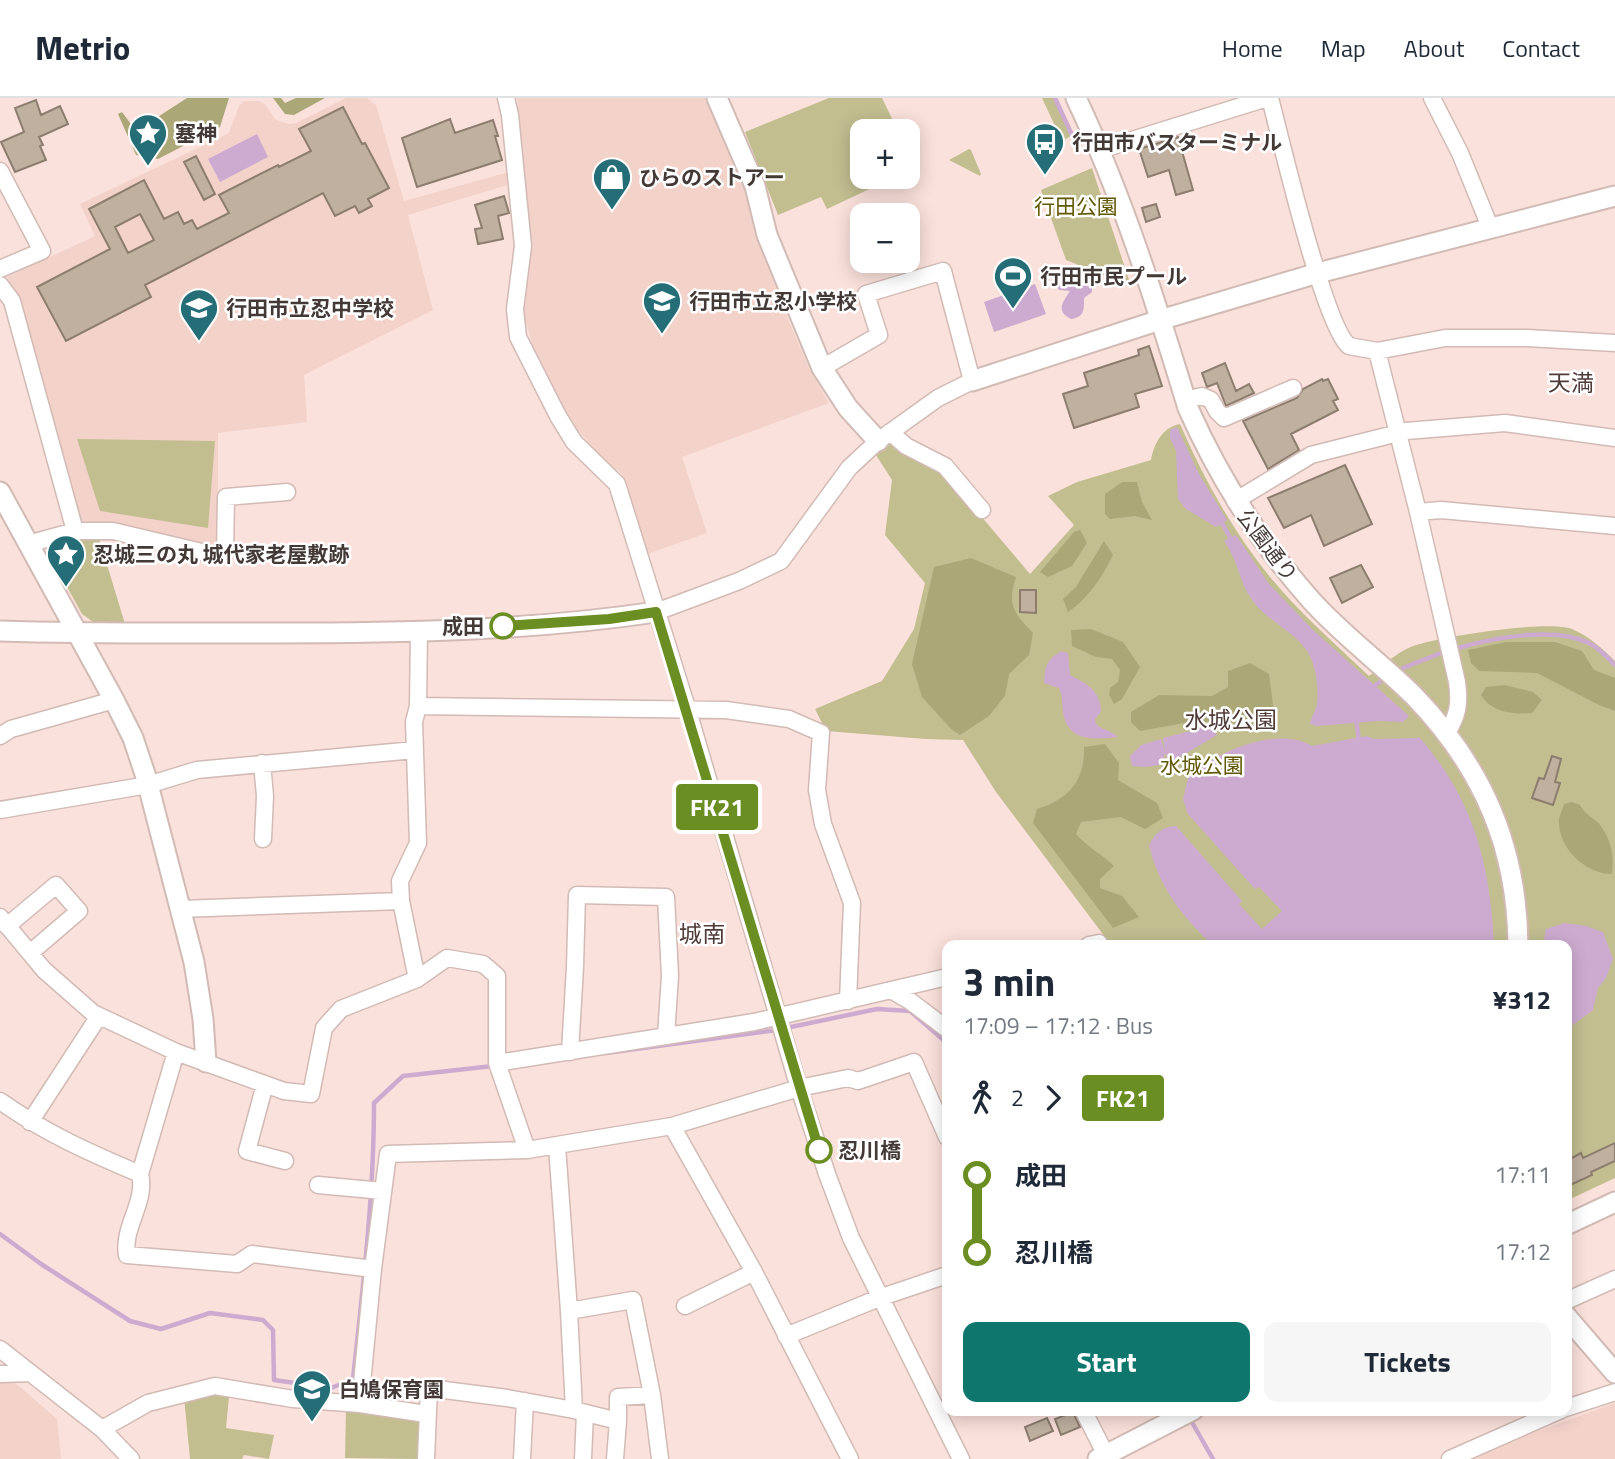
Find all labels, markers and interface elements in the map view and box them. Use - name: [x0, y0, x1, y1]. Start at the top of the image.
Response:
- text: Metrio: [35, 23, 130, 73]
- text: Home: [1222, 30, 1283, 66]
- text: Map: [1321, 30, 1366, 66]
- text: About: [1404, 30, 1464, 66]
- text: Contact: [1502, 30, 1580, 66]
- place icon: 塞神: [127, 112, 169, 167]
- place label: 塞神: [175, 117, 217, 149]
- map controls: [850, 119, 920, 273]
- button: +: [850, 119, 920, 189]
- bus stop icon: 行田市バスターミナル: [1024, 121, 1066, 176]
- place label: 行田市バスターミナル: [1072, 126, 1282, 158]
- shop icon: ひらのストアー: [591, 156, 633, 211]
- place label: ひらのストアー: [639, 161, 785, 193]
- park label: 行田公園: [1034, 190, 1118, 222]
- button: −: [850, 203, 920, 273]
- sports icon: 行田市民プール: [992, 255, 1034, 310]
- place label: 行田市民プール: [1040, 260, 1187, 292]
- school or university icon: 行田市立忍小学校: [641, 280, 683, 335]
- place label: 行田市立忍小学校: [689, 285, 857, 317]
- school or university icon: 行田市立忍中学校: [178, 287, 220, 342]
- place label: 行田市立忍中学校: [226, 292, 394, 324]
- district label: 天満: [1548, 365, 1594, 400]
- street label: 公園通り: [1230, 502, 1306, 588]
- place icon: 忍城三の丸 城代家老屋敷跡: [45, 533, 87, 588]
- place label: 忍城三の丸 城代家老屋敷跡: [93, 538, 350, 570]
- place label: 成田: [442, 610, 484, 642]
- marker: 成田: [490, 613, 516, 639]
- district label: 水城公園: [1185, 702, 1277, 737]
- park label: 水城公園: [1160, 749, 1244, 781]
- line badge: FK21: [668, 784, 766, 830]
- text: FK21: [690, 789, 744, 825]
- district label: 城南: [679, 916, 725, 951]
- text: 3 min: [963, 953, 1055, 1011]
- text: ¥312: [1493, 980, 1551, 1019]
- text: 17:09 – 17:12 · Bus: [963, 1008, 1153, 1043]
- icon: walk: [963, 1079, 1001, 1117]
- icon: forward: [1034, 1079, 1072, 1117]
- text: 2: [1011, 1080, 1024, 1115]
- text: FK21: [1096, 1080, 1150, 1116]
- place label: 忍川橋: [838, 1134, 901, 1166]
- marker: 忍川橋: [806, 1137, 832, 1163]
- text: 成田: [1015, 1156, 1067, 1195]
- text: 17:11: [1494, 1157, 1551, 1192]
- text: 忍川橋: [1015, 1233, 1093, 1272]
- text: 17:12: [1494, 1234, 1551, 1269]
- button: Start: [963, 1322, 1250, 1402]
- button: Tickets: [1264, 1322, 1551, 1402]
- school or university icon: 白鳩保育園: [291, 1368, 333, 1423]
- place label: 白鳩保育園: [339, 1373, 444, 1405]

